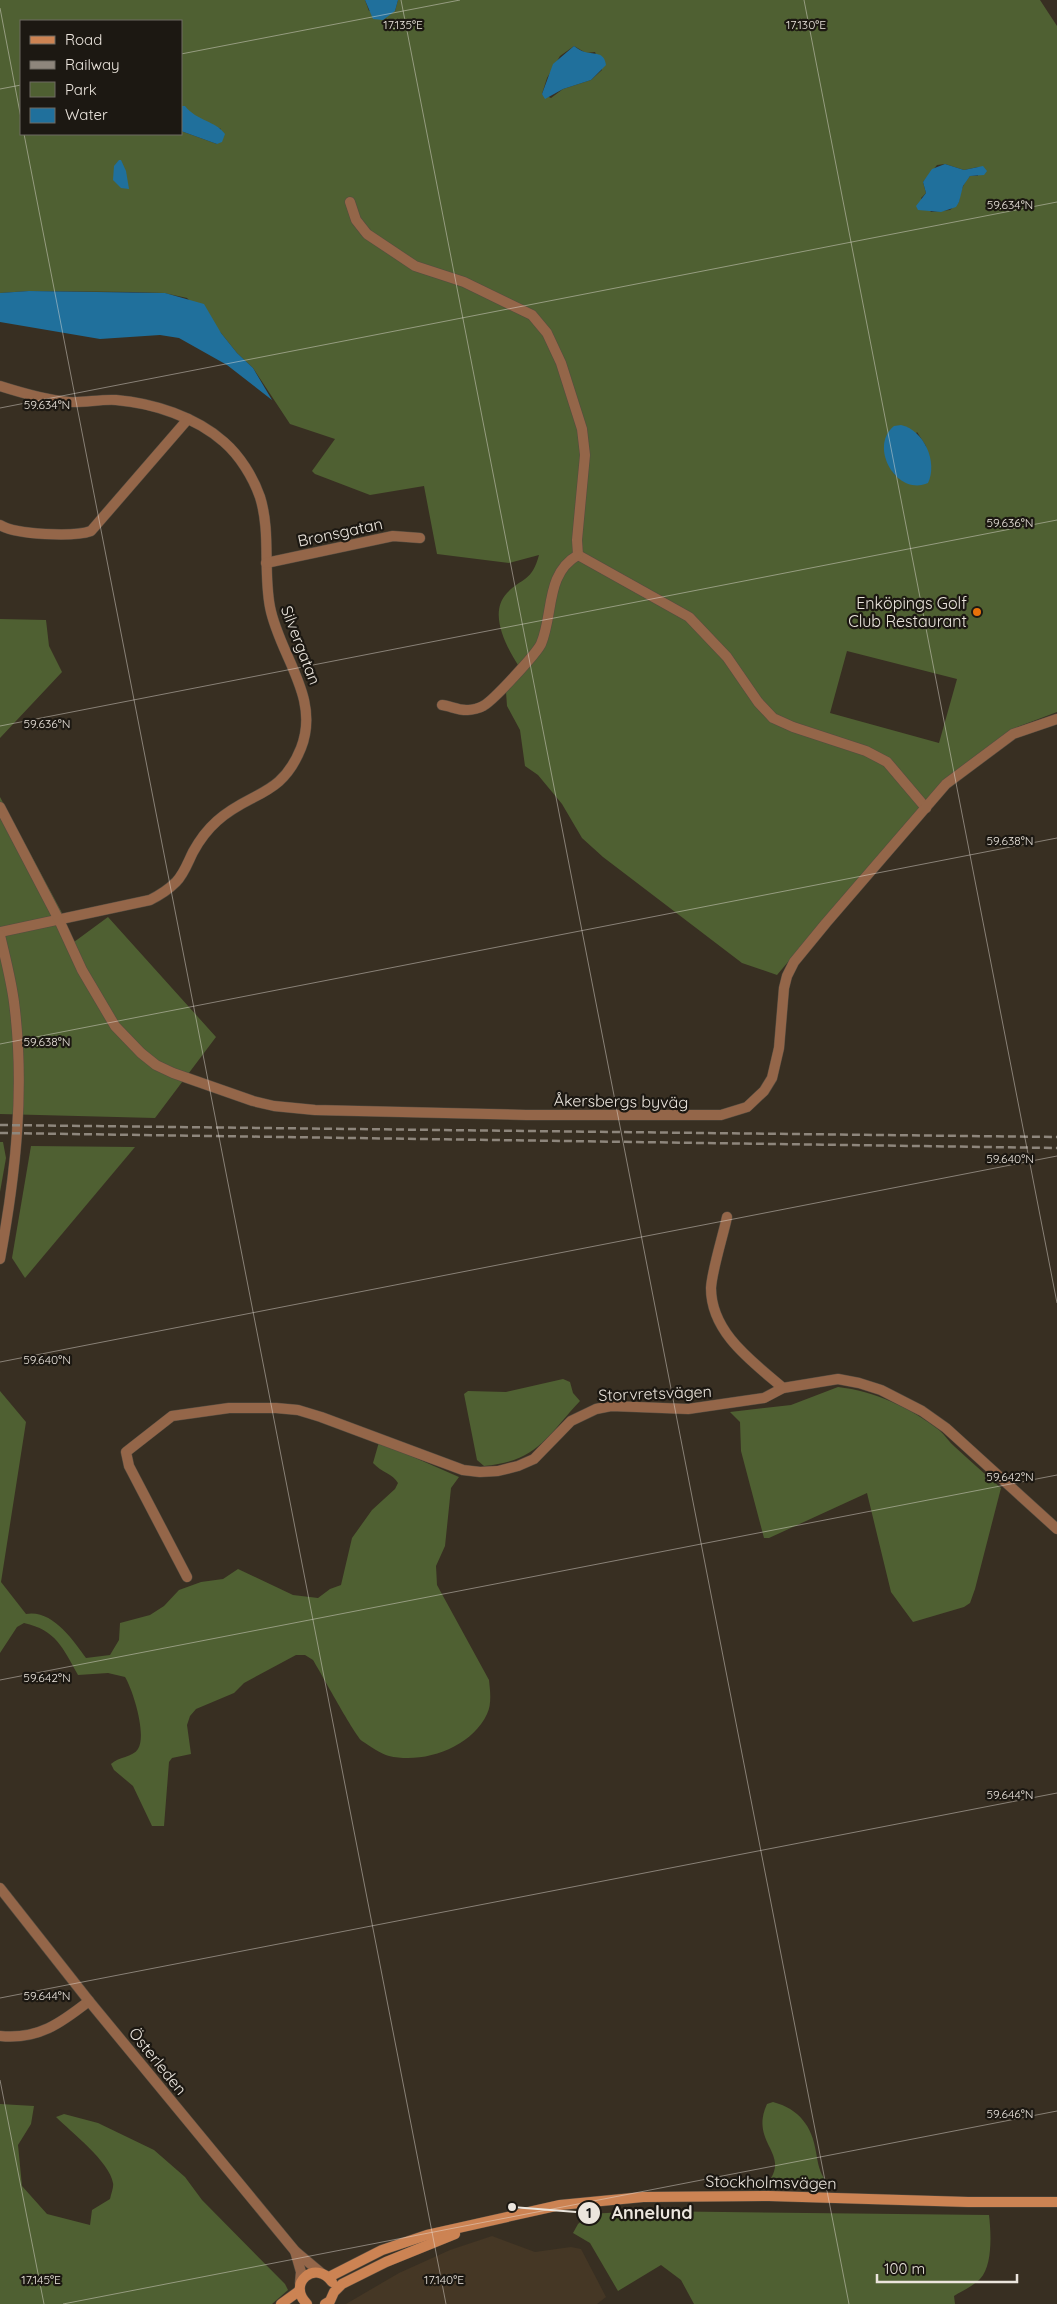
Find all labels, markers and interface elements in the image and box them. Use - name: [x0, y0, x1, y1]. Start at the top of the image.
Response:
- text: 17.135°E: [383, 17, 423, 32]
- text: 17.130°E: [786, 17, 826, 32]
- legend: [20, 20, 182, 135]
- text: Road: [65, 30, 102, 49]
- text: Railway: [65, 55, 120, 74]
- text: Park: [65, 80, 97, 99]
- text: Water: [65, 105, 108, 124]
- text: 59.634°N: [987, 197, 1033, 212]
- text: 59.634°N: [24, 397, 70, 412]
- street label: Bronsgatan: [296, 513, 384, 551]
- text: 59.636°N: [987, 515, 1033, 530]
- place label: Enköpings Golf Club Restaurant: [848, 593, 967, 631]
- street label: Silvergatan: [277, 603, 325, 687]
- marker: Enköpings Golf Club Restaurant: [971, 606, 983, 618]
- text: 59.636°N: [24, 716, 70, 731]
- text: 59.638°N: [987, 833, 1033, 848]
- text: 59.638°N: [24, 1034, 70, 1049]
- street label: Åkersbergs byväg: [554, 1090, 688, 1112]
- text: 59.640°N: [986, 1151, 1034, 1166]
- text: 59.640°N: [23, 1352, 71, 1367]
- street label: Storvretsvägen: [598, 1381, 712, 1405]
- text: 59.642°N: [986, 1469, 1034, 1484]
- text: 59.642°N: [23, 1670, 71, 1685]
- text: 59.644°N: [987, 1787, 1033, 1802]
- text: 59.644°N: [24, 1988, 70, 2003]
- street label: Österleden: [125, 2023, 191, 2099]
- text: 59.646°N: [986, 2106, 1034, 2121]
- street label: Stockholmsvägen: [705, 2171, 837, 2193]
- callout: Annelund: [576, 2196, 702, 2229]
- text: Annelund: [612, 2201, 692, 2224]
- text: 1: [586, 2203, 592, 2222]
- scale bar: [877, 2252, 1017, 2284]
- text: 100 m: [884, 2259, 925, 2278]
- text: 17.145°E: [21, 2272, 61, 2287]
- text: 17.140°E: [424, 2272, 464, 2287]

